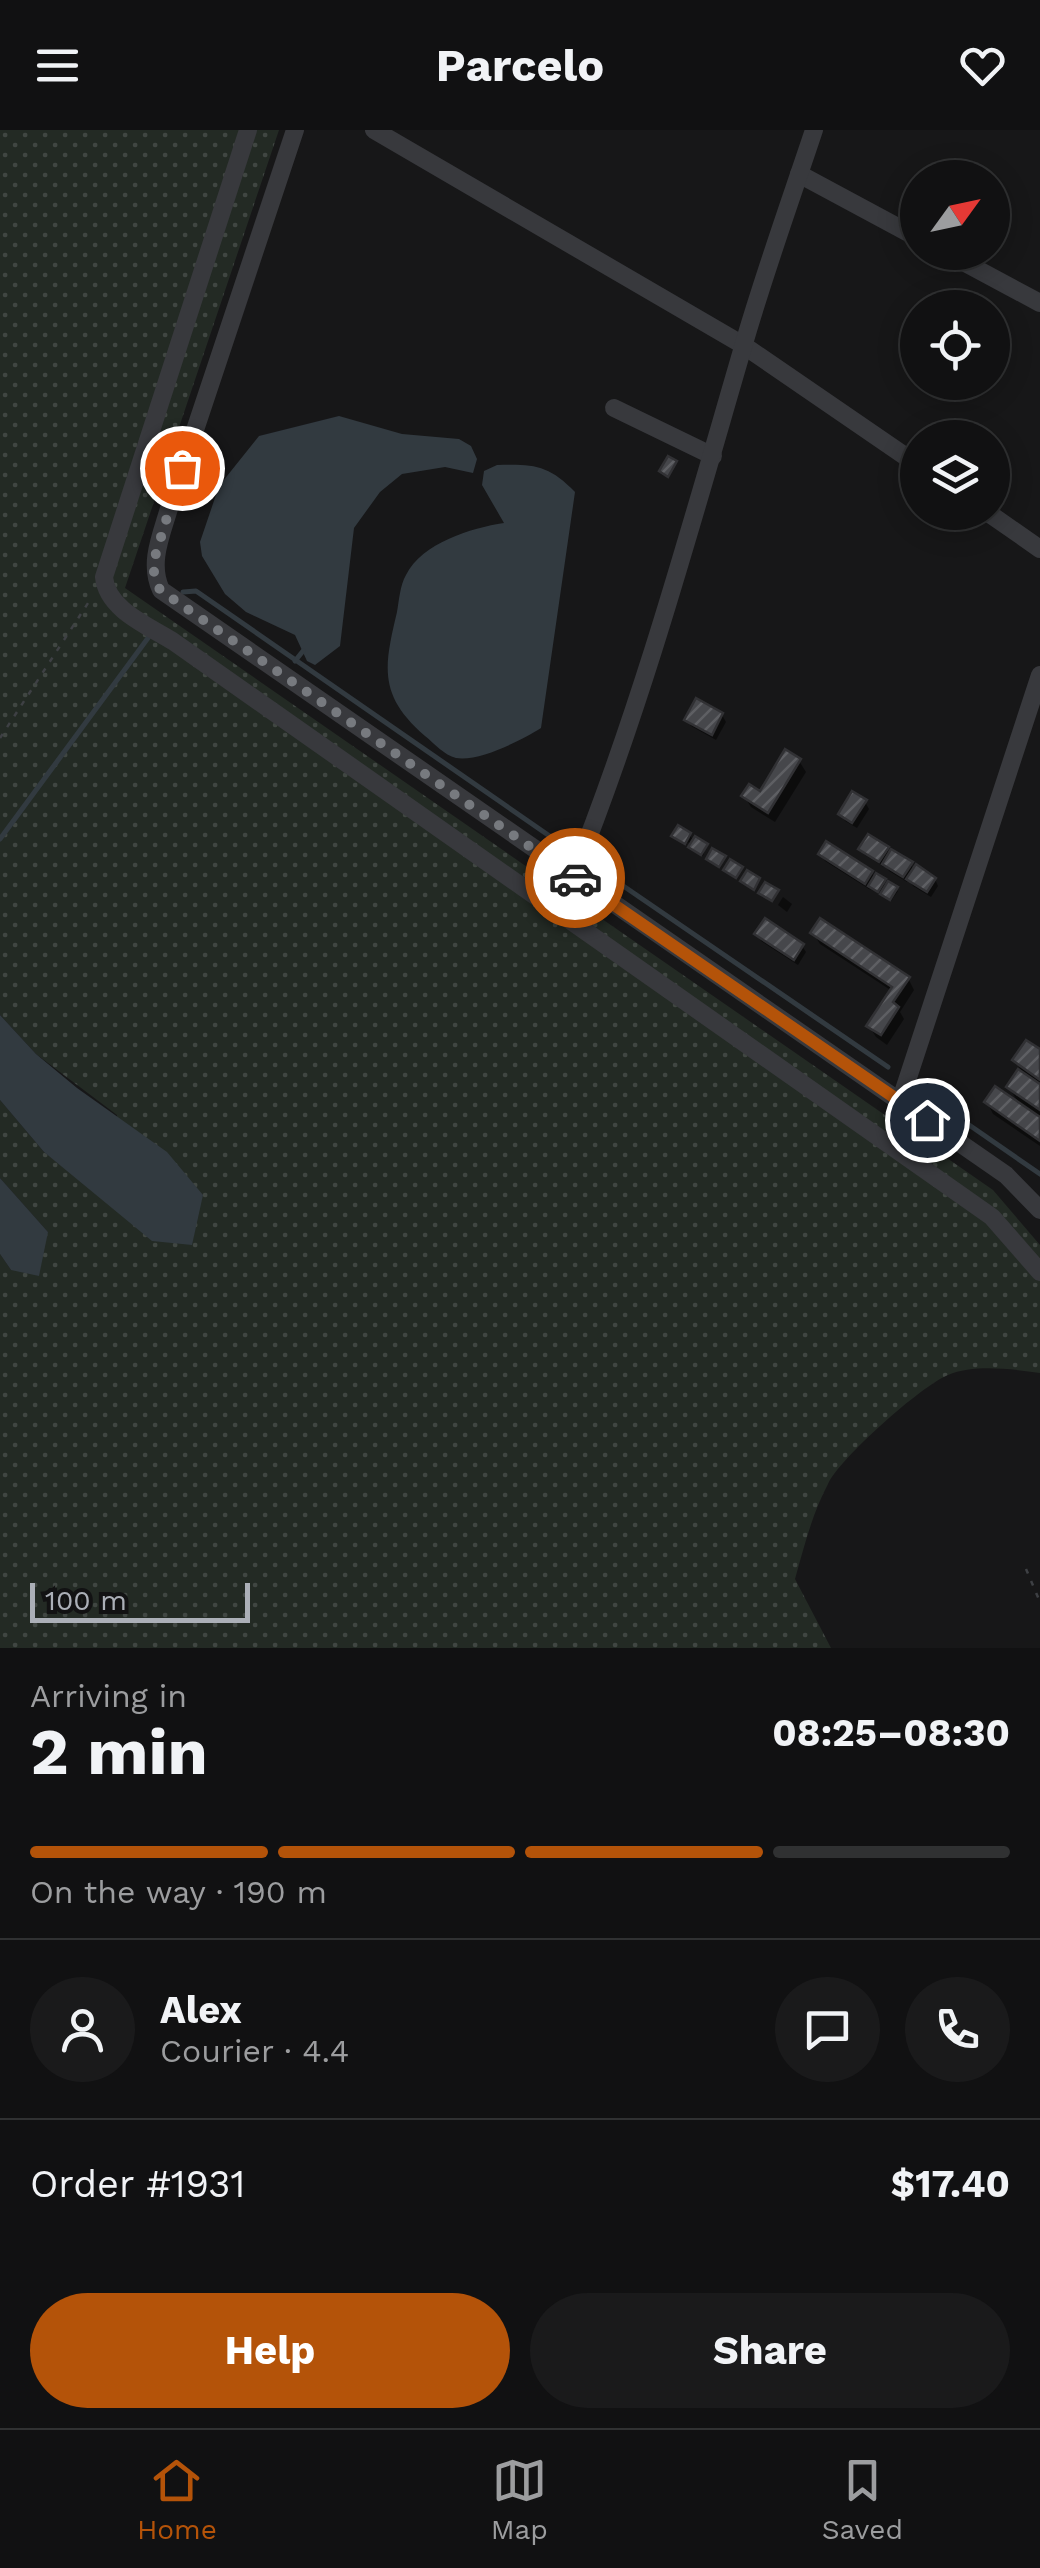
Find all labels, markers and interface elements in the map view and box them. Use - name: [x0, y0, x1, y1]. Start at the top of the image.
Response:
- icon: menu: [30, 38, 85, 93]
- icon: heart: [955, 38, 1010, 93]
- text: Parcelo: [436, 39, 604, 92]
- north arrow: [900, 160, 1010, 270]
- map controls: [900, 160, 1010, 530]
- button: locate: [900, 290, 1010, 400]
- button: layers: [900, 420, 1010, 530]
- pin: [140, 426, 225, 511]
- icon: bag: [155, 441, 210, 496]
- courier: [525, 828, 625, 928]
- icon: car: [548, 851, 603, 906]
- pin: [885, 1078, 970, 1163]
- icon: home: [900, 1093, 955, 1148]
- scale bar: [30, 1578, 250, 1622]
- text: 100 m: [45, 1584, 127, 1617]
- text: Arriving in: [30, 1677, 187, 1715]
- text: 08:25–08:30: [772, 1711, 1010, 1755]
- text: 2 min: [30, 1714, 208, 1790]
- text: On the way · 190 m: [30, 1873, 327, 1911]
- button: person: [30, 1977, 135, 2082]
- button: chat: [775, 1977, 880, 2082]
- button: phone: [905, 1977, 1010, 2082]
- text: Alex: [160, 1988, 242, 2032]
- text: Courier · 4.4: [160, 2032, 349, 2070]
- text: Order #1931: [30, 2162, 245, 2206]
- text: $17.40: [891, 2162, 1010, 2206]
- button: Help: [30, 2293, 510, 2408]
- button: Share: [530, 2293, 1010, 2408]
- tab: Home: [137, 2453, 217, 2546]
- tab: Map: [491, 2453, 548, 2546]
- tab: Saved: [822, 2453, 903, 2546]

